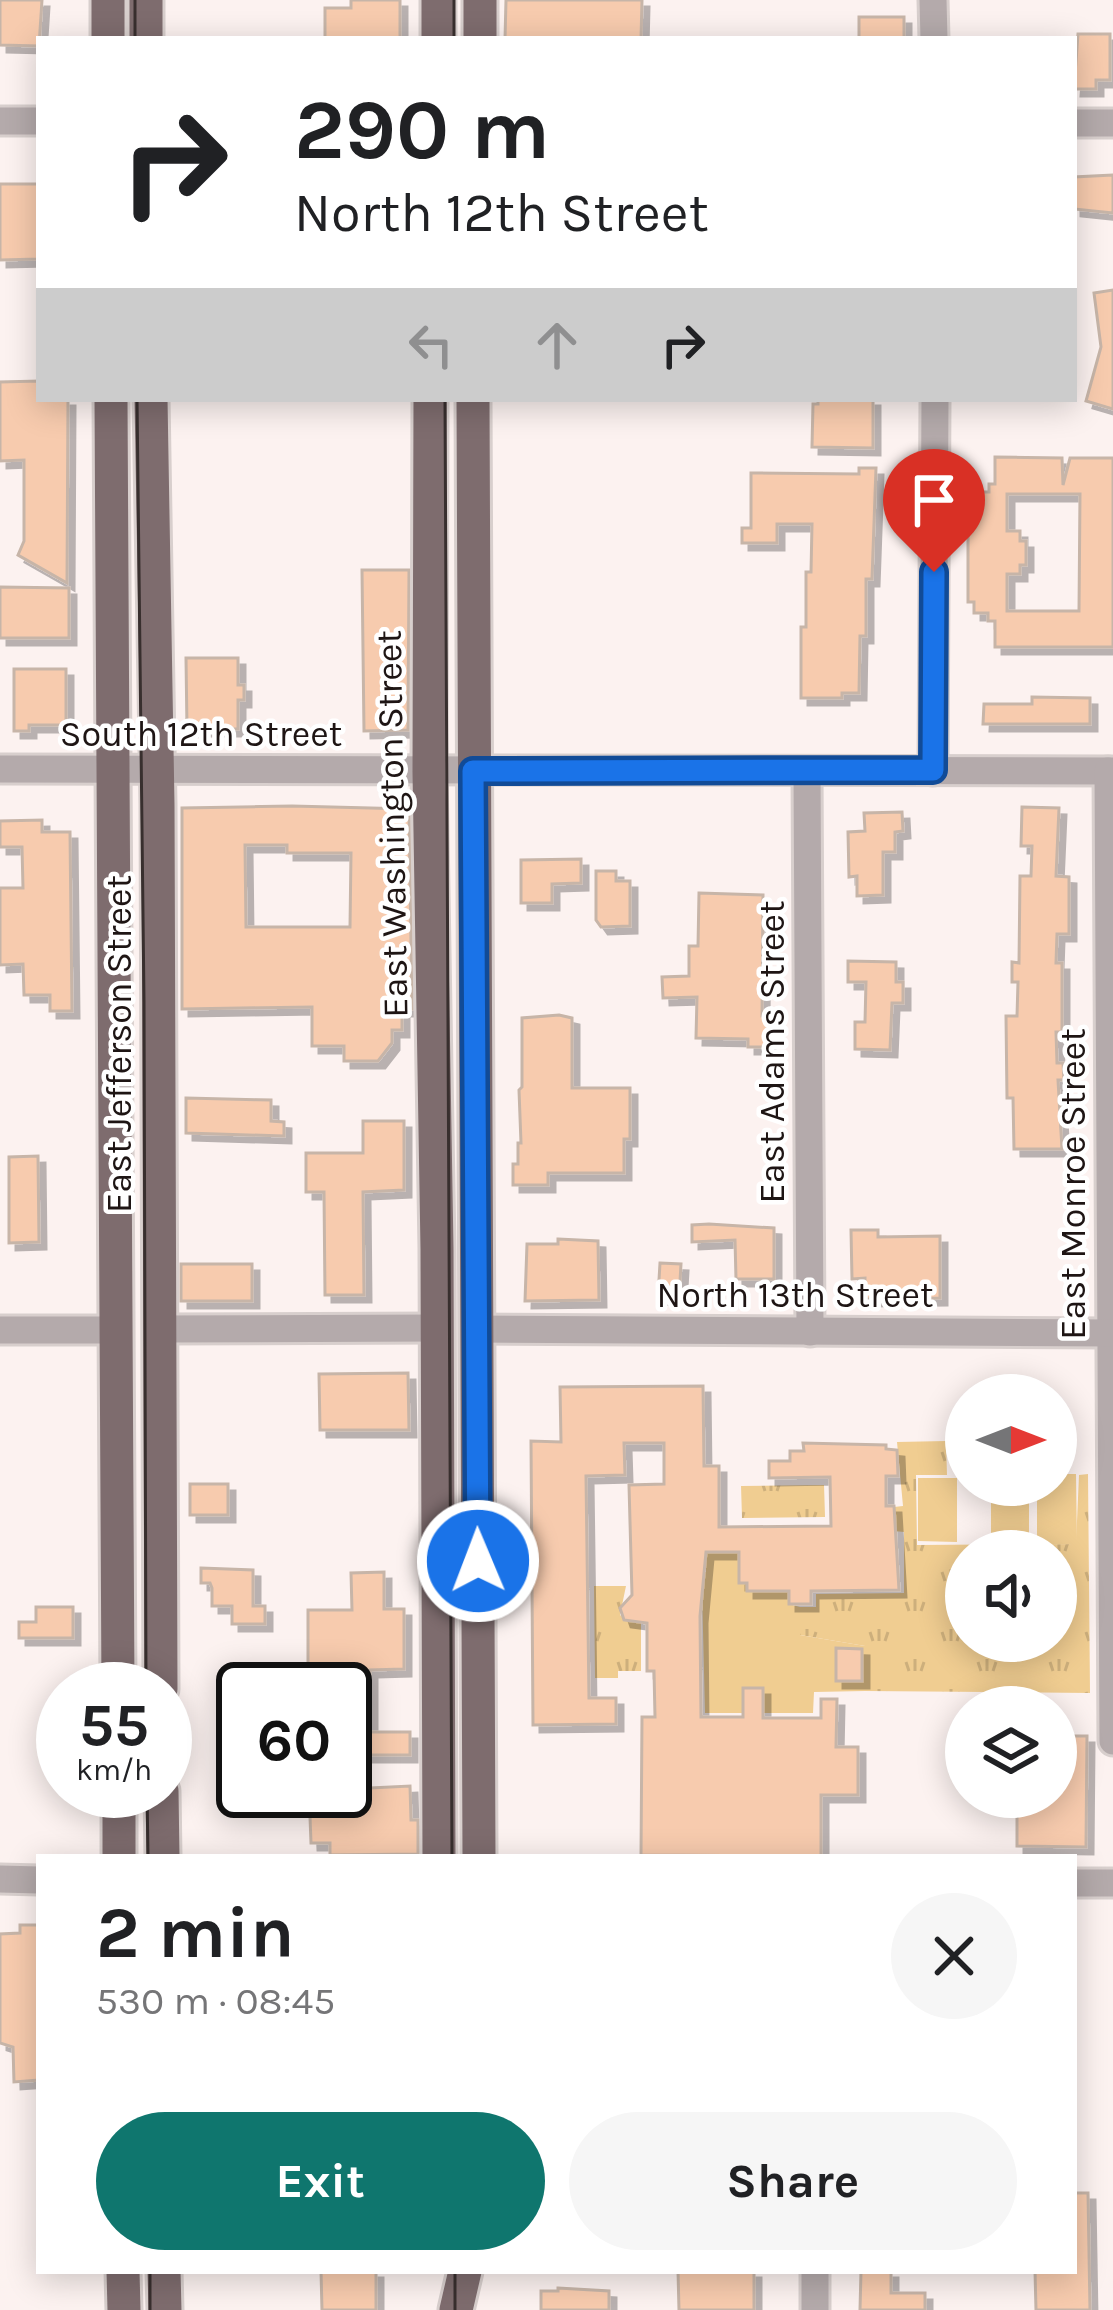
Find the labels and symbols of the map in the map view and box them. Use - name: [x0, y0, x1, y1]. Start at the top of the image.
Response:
- pin: [883, 449, 985, 572]
- street label: East Washington Street: [368, 630, 416, 1018]
- street label: South 12th Street: [60, 713, 342, 755]
- street label: East Jefferson Street: [98, 875, 140, 1213]
- street label: East Adams Street: [751, 901, 793, 1203]
- street label: East Monroe Street: [1052, 1028, 1094, 1340]
- street label: North 13th Street: [657, 1274, 933, 1316]
- north arrow: [945, 1374, 1077, 1506]
- position arrow: [415, 1498, 541, 1624]
- speed limit sign: 60: [216, 1662, 372, 1818]

